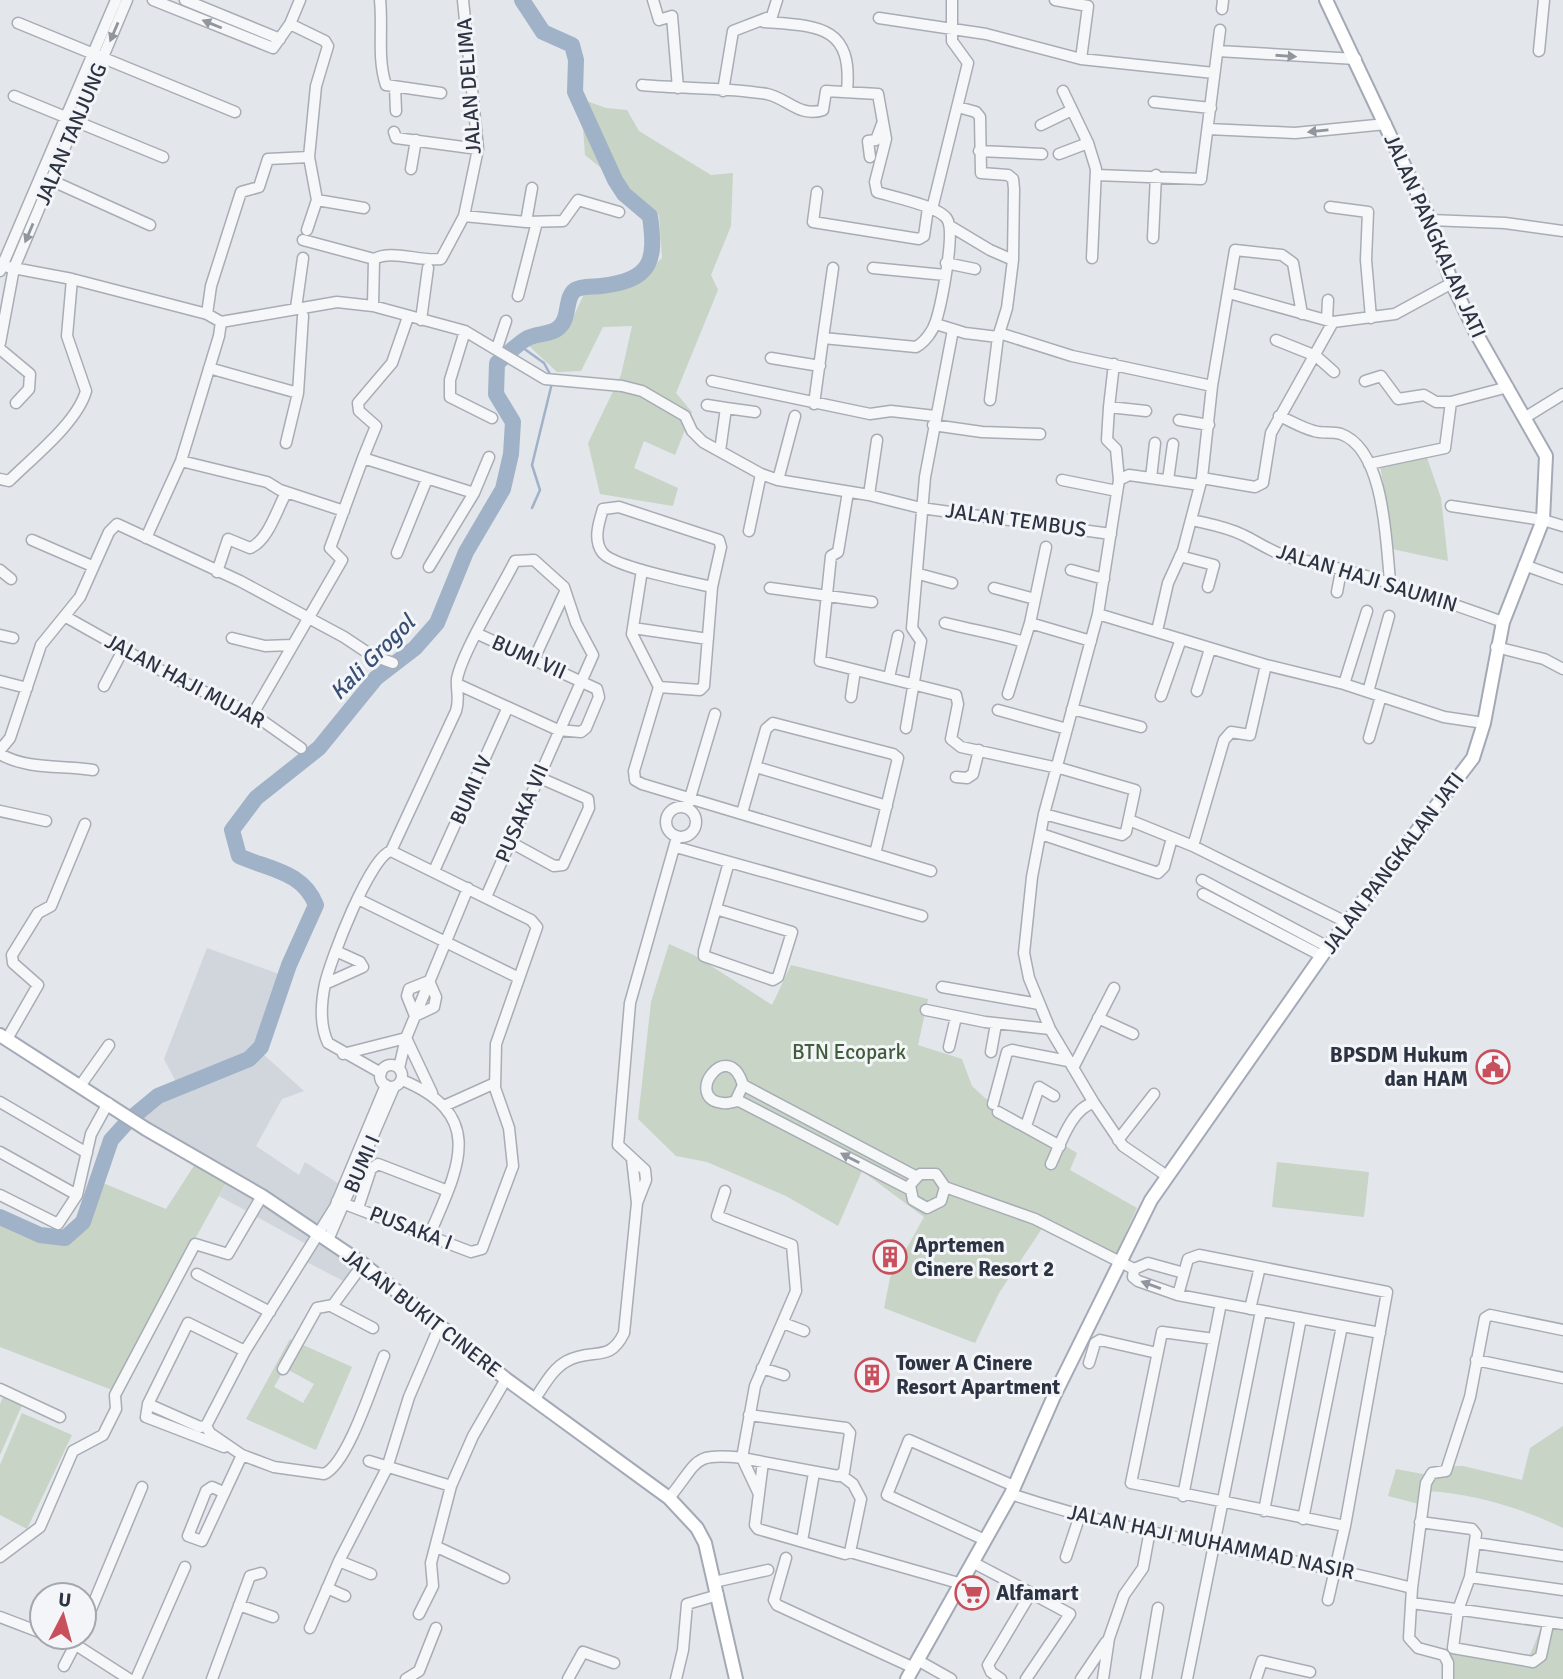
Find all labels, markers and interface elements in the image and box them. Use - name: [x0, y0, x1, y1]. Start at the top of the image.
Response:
- street label: JALAN DELIMA: [451, 17, 487, 155]
- one-way arrow: [202, 18, 223, 29]
- one-way arrow: [108, 21, 119, 42]
- one-way arrow: [1276, 51, 1298, 62]
- street label: JALAN TANJUNG: [29, 59, 113, 209]
- one-way arrow: [1307, 126, 1329, 137]
- street label: JALAN PANGKALAN JATI: [1378, 130, 1492, 342]
- one-way arrow: [23, 223, 34, 244]
- street label: JALAN TEMBUS: [944, 497, 1088, 543]
- street label: JALAN HAJI SAUMIN: [1274, 538, 1460, 618]
- water label: Kali Grogol: [324, 607, 423, 706]
- street label: JALAN HAJI MUJAR: [101, 628, 269, 734]
- street label: BUMI VII: [488, 629, 570, 685]
- street label: BUMI IV: [444, 752, 498, 828]
- street label: PUSAKA VII: [490, 760, 554, 866]
- street label: JALAN PANGKALAN JATI: [1316, 767, 1470, 959]
- park label: BTN Ecopark: [792, 1039, 906, 1065]
- place label: BPSDM Hukum dan HAM: [1330, 1042, 1468, 1092]
- public building icon: BPSDM Hukum dan HAM: [1474, 1048, 1512, 1086]
- street label: BUMI I: [338, 1131, 386, 1197]
- one-way arrow: [840, 1153, 860, 1165]
- street label: PUSAKA I: [366, 1200, 456, 1256]
- place label: Aprtemen Cinere Resort 2: [914, 1232, 1054, 1282]
- building icon: Aprtemen Cinere Resort 2: [871, 1238, 909, 1276]
- street label: JALAN BUKIT CINERE: [337, 1243, 507, 1383]
- one-way arrow: [1141, 1279, 1162, 1290]
- place label: Tower A Cinere Resort Apartment: [896, 1350, 1060, 1400]
- building icon: Tower A Cinere Resort Apartment: [853, 1356, 891, 1394]
- street label: JALAN HAJI MUHAMMAD NASIR: [1065, 1499, 1357, 1585]
- supermarket icon: Alfamart: [953, 1574, 991, 1612]
- place label: Alfamart: [996, 1580, 1079, 1606]
- north arrow: [28, 1581, 98, 1651]
- text: U: [57, 1587, 72, 1613]

